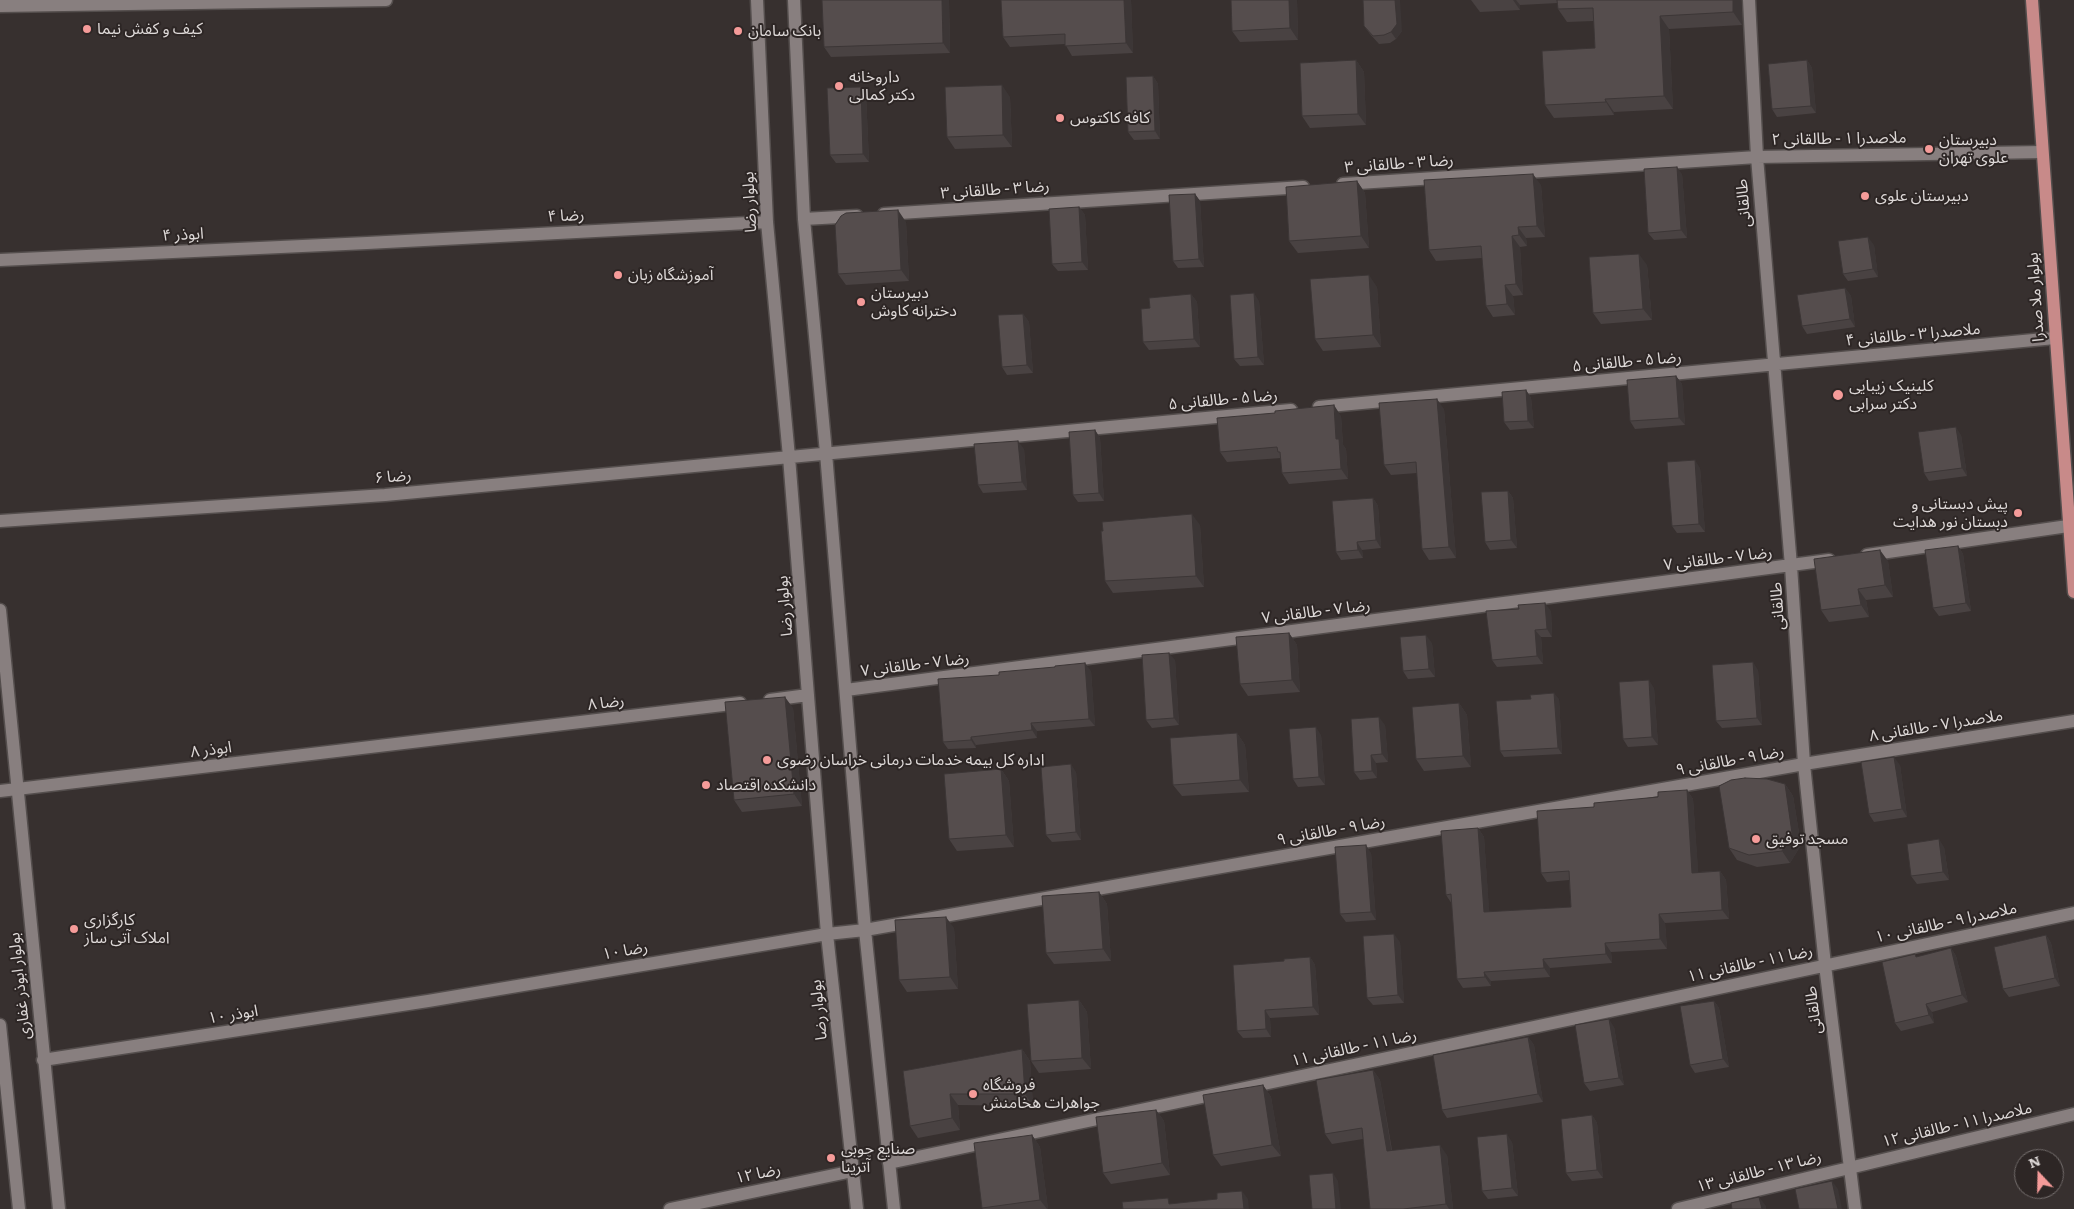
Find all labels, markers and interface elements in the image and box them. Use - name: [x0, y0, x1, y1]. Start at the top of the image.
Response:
- place label: کیف و کفش نیما: [97, 19, 203, 39]
- place label: بانک سامان: [748, 21, 821, 41]
- marker: کیف و کفش نیما: [81, 23, 93, 35]
- marker: بانک سامان: [732, 25, 744, 37]
- place label: داروخانه دکتر کمالی: [849, 67, 915, 105]
- marker: داروخانه دکتر کمالی: [833, 80, 845, 92]
- place label: کافه کاکتوس: [1070, 108, 1150, 128]
- marker: کافه کاکتوس: [1054, 112, 1066, 124]
- street label: ملاصدرا ۱ - طالقانی ۲: [1771, 128, 1907, 150]
- place label: دبیرستان علوی تهران: [1939, 130, 2008, 168]
- marker: دبیرستان علوی تهران: [1923, 143, 1935, 155]
- street label: رضا ۳ - طالقانی ۳: [1344, 151, 1454, 177]
- street label: بولوار رضا: [739, 171, 761, 233]
- street label: رضا ۳ - طالقانی ۳: [940, 177, 1050, 203]
- street label: طالقانی: [1732, 178, 1756, 228]
- place label: دبیرستان علوی: [1875, 186, 1969, 206]
- marker: دبیرستان علوی: [1859, 190, 1871, 202]
- street label: رضا ۴: [547, 205, 585, 227]
- street label: ابوذر ۴: [162, 224, 204, 246]
- street label: بولوار ملا صدرا: [2023, 252, 2049, 342]
- place label: آموزشگاه زبان: [628, 265, 713, 285]
- marker: آموزشگاه زبان: [612, 269, 624, 281]
- place label: دبیرستان دخترانه کاوش: [871, 283, 957, 321]
- marker: دبیرستان دخترانه کاوش: [855, 296, 867, 308]
- street label: ملاصدرا ۳ - طالقانی ۴: [1845, 320, 1981, 350]
- street label: رضا ۵ - طالقانی ۵: [1572, 348, 1682, 376]
- place label: کلینیک زیبایی دکتر سرابی: [1849, 376, 1933, 414]
- street label: رضا ۵ - طالقانی ۵: [1168, 386, 1278, 414]
- marker: کلینیک زیبایی دکتر سرابی: [1831, 388, 1845, 402]
- street label: رضا ۶: [374, 466, 412, 488]
- place label: پیش دبستانی و دبستان نور هدایت: [1893, 494, 2008, 532]
- marker: پیش دبستانی و دبستان نور هدایت: [2012, 507, 2024, 519]
- street label: رضا ۷ - طالقانی ۷: [1662, 543, 1774, 575]
- street label: بولوار رضا: [773, 575, 797, 637]
- street label: طالقانی: [1767, 581, 1789, 631]
- street label: رضا ۷ - طالقانی ۷: [1260, 596, 1372, 628]
- street label: رضا ۷ - طالقانی ۷: [859, 649, 971, 681]
- street label: رضا ۸: [587, 691, 625, 715]
- street label: ملاصدرا ۷ - طالقانی ۸: [1868, 706, 2004, 746]
- street label: ابوذر ۸: [189, 738, 233, 762]
- street label: رضا ۹ - طالقانی ۹: [1674, 742, 1786, 780]
- place label: اداره کل بیمه خدمات درمانی خراسان رضوی: [777, 750, 1044, 770]
- marker: اداره کل بیمه خدمات درمانی خراسان رضوی: [761, 754, 773, 766]
- place label: دانشکده اقتصاد: [716, 775, 816, 795]
- marker: دانشکده اقتصاد: [700, 779, 712, 791]
- street label: رضا ۹ - طالقانی ۹: [1275, 812, 1387, 850]
- place label: مسجد توفیق: [1766, 829, 1848, 849]
- marker: مسجد توفیق: [1750, 833, 1762, 845]
- street label: ملاصدرا ۹ - طالقانی ۱۰: [1873, 899, 2019, 947]
- place label: کارگزاری املاک آتی ساز: [84, 910, 170, 948]
- marker: کارگزاری املاک آتی ساز: [68, 923, 80, 935]
- street label: بولوار ابوذر غفاری: [5, 932, 35, 1040]
- street label: رضا ۱۰: [601, 938, 649, 964]
- street label: رضا ۱۱ - طالقانی ۱۱: [1685, 941, 1815, 987]
- street label: بولوار رضا: [806, 979, 832, 1041]
- street label: طالقانی: [1802, 985, 1826, 1035]
- street label: ابوذر ۱۰: [206, 1002, 260, 1028]
- street label: رضا ۱۱ - طالقانی ۱۱: [1289, 1025, 1419, 1071]
- place label: فروشگاه جواهرات هخامنش: [983, 1075, 1100, 1113]
- marker: فروشگاه جواهرات هخامنش: [967, 1088, 979, 1100]
- street label: ملاصدرا ۱۱ - طالقانی ۱۲: [1880, 1098, 2034, 1152]
- place label: صنایع چوبی آترینا: [841, 1139, 915, 1177]
- street label: رضا ۱۳ - طالقانی ۱۳: [1695, 1147, 1823, 1197]
- north arrow: [2014, 1149, 2064, 1199]
- text: N: [2025, 1149, 2043, 1172]
- marker: صنایع چوبی آترینا: [825, 1152, 837, 1164]
- street label: رضا ۱۲: [734, 1160, 782, 1188]

